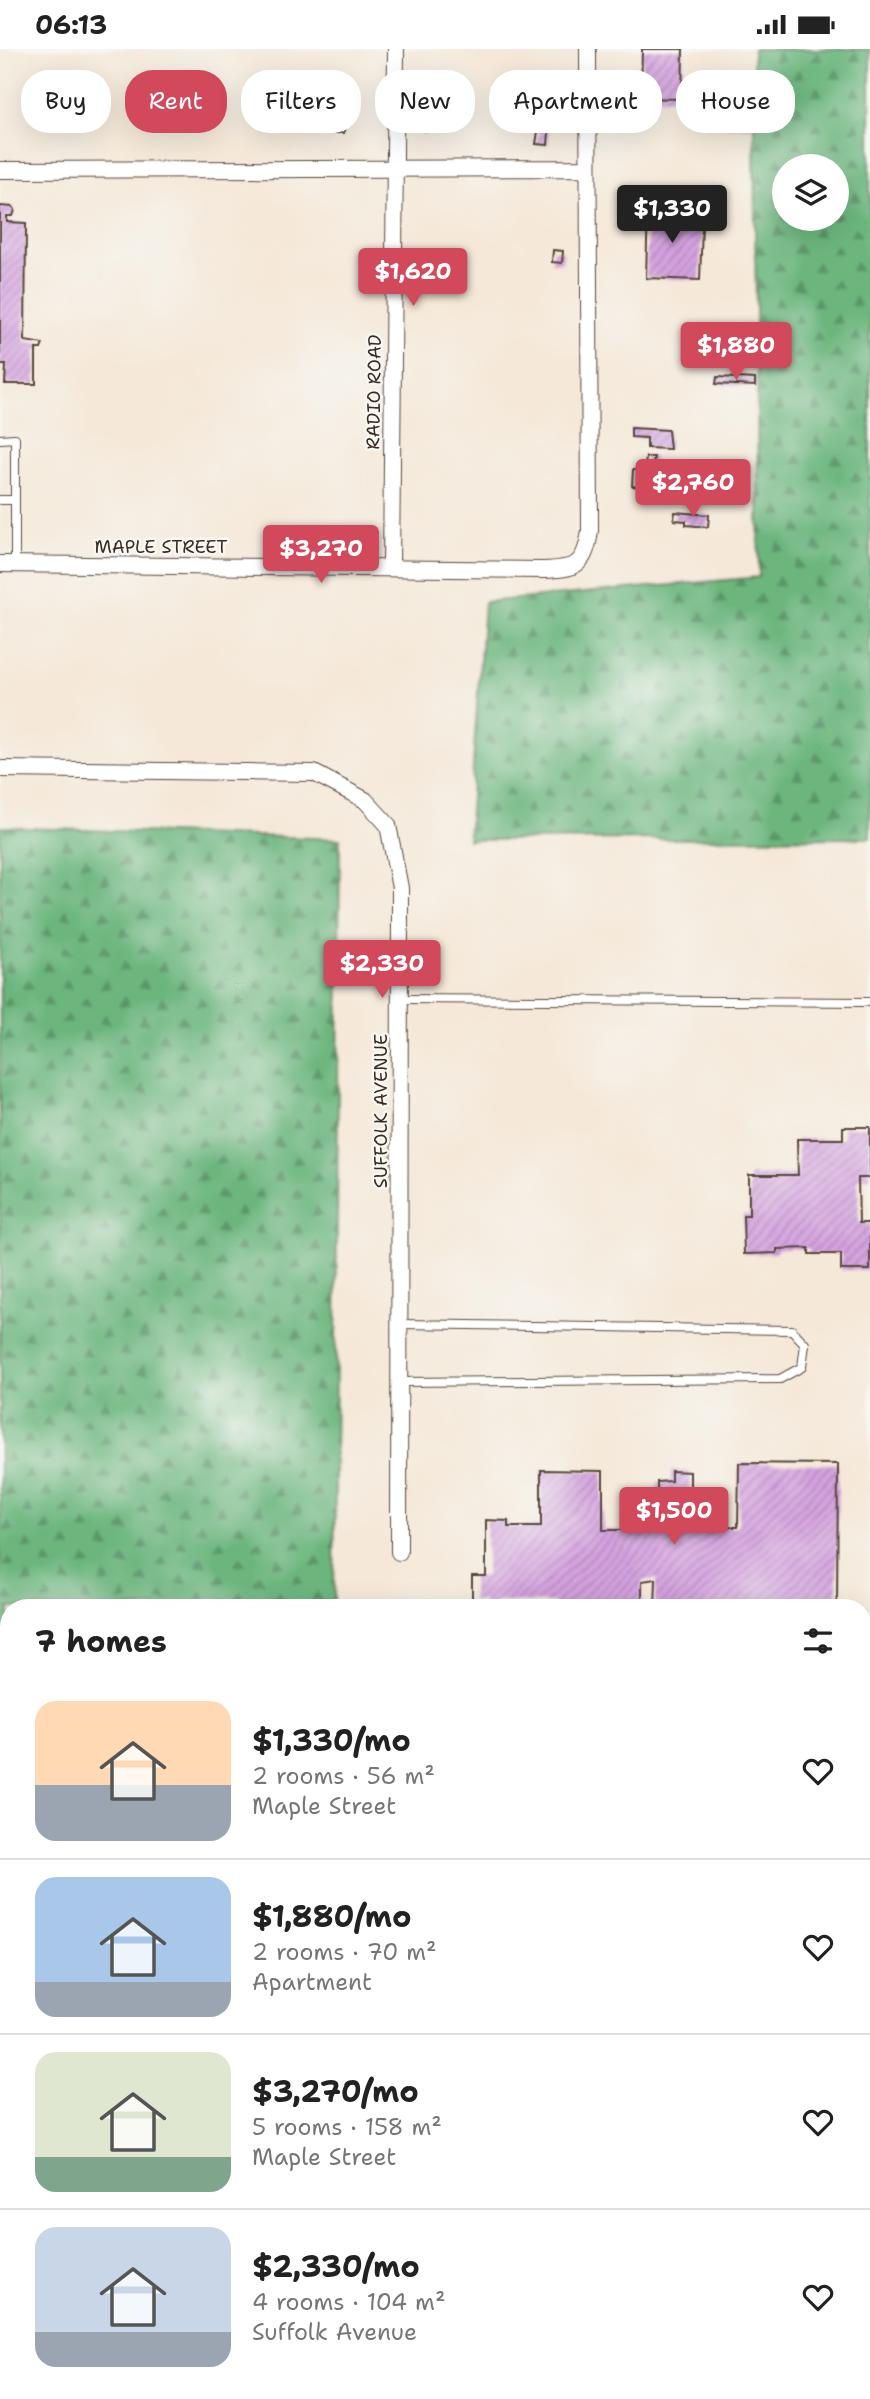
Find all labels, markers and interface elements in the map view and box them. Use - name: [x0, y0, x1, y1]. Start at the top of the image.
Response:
- text: 06:13: [35, 7, 107, 42]
- chip: Buy: [21, 70, 111, 133]
- chip: Rent: [125, 70, 227, 133]
- chip: Filters: [241, 70, 361, 133]
- chip: New: [375, 70, 475, 133]
- chip: Apartment: [489, 70, 662, 133]
- chip: House: [676, 70, 795, 133]
- map controls: [772, 154, 849, 231]
- button: layers: [772, 154, 849, 231]
- pin: $1,330: [615, 185, 729, 245]
- text: $1,330: [633, 193, 711, 223]
- pin: $1,620: [356, 249, 470, 308]
- text: $1,620: [374, 256, 452, 286]
- pin: $1,880: [679, 323, 793, 382]
- text: $1,880: [697, 330, 775, 360]
- street label: RADIO ROAD: [361, 334, 387, 450]
- pin: $2,760: [636, 459, 750, 519]
- text: $2,760: [651, 467, 735, 497]
- pin: $3,270: [264, 525, 378, 585]
- text: $3,270: [279, 533, 363, 563]
- street label: MAPLE STREET: [94, 535, 228, 559]
- pin: $2,330: [325, 941, 439, 1000]
- text: $2,330: [340, 948, 424, 978]
- street label: SUFFOLK AVENUE: [369, 1034, 393, 1188]
- pin: $1,500: [617, 1487, 731, 1547]
- text: $1,500: [635, 1495, 713, 1525]
- text: 7 homes: [35, 1621, 167, 1662]
- icon: filters: [799, 1622, 837, 1660]
- text: $1,330/mo: [252, 1720, 411, 1761]
- icon: home: [91, 1729, 175, 1813]
- icon: heart: [799, 1752, 837, 1790]
- text: 2 rooms · 56 m²: [252, 1761, 435, 1791]
- text: Maple Street: [252, 1791, 396, 1821]
- text: $1,880/mo: [252, 1896, 412, 1937]
- icon: home: [91, 1905, 175, 1989]
- icon: heart: [799, 1928, 837, 1966]
- text: 2 rooms · 70 m²: [252, 1937, 437, 1967]
- text: Apartment: [252, 1967, 372, 1997]
- text: $3,270/mo: [252, 2071, 419, 2112]
- icon: home: [91, 2080, 175, 2164]
- icon: heart: [799, 2103, 837, 2141]
- text: 5 rooms · 158 m²: [252, 2112, 442, 2142]
- text: Maple Street: [252, 2142, 396, 2172]
- text: $2,330/mo: [252, 2246, 420, 2287]
- icon: home: [91, 2255, 175, 2339]
- icon: heart: [799, 2278, 837, 2316]
- text: 4 rooms · 104 m²: [252, 2287, 445, 2317]
- text: Suffolk Avenue: [252, 2317, 417, 2347]

